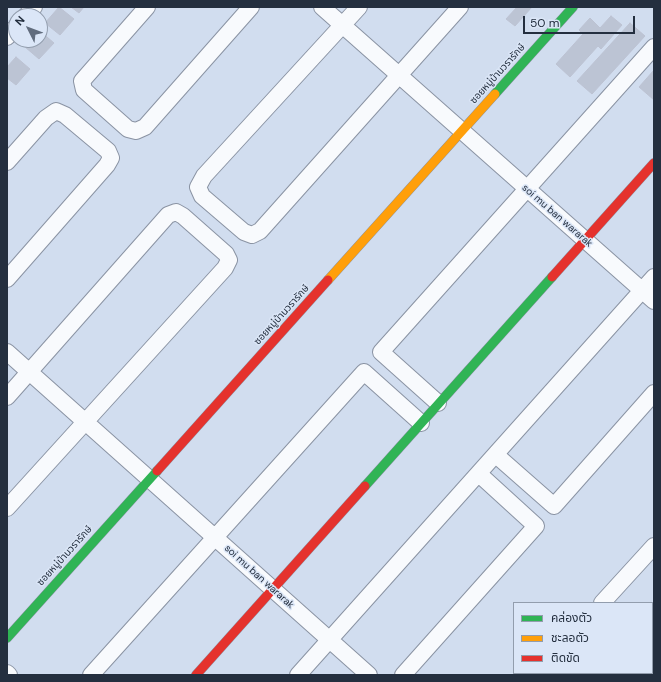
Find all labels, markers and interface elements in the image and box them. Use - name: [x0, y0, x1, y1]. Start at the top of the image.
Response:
- north arrow: [8, 8, 48, 48]
- scale bar: [525, 8, 637, 34]
- text: N: [12, 13, 28, 28]
- text: 50 m: [530, 15, 559, 31]
- street label: ซอยหมู่บ้านวรารักษ์: [468, 42, 528, 106]
- street label: soi mu ban wararak: [519, 182, 595, 250]
- street label: ซอยหมู่บ้านวรารักษ์: [252, 283, 312, 347]
- street label: ซอยหมู่บ้านวรารักษ์: [35, 524, 95, 588]
- street label: soi mu ban wararak: [222, 543, 296, 611]
- legend: [513, 602, 653, 674]
- text: คล่องตัว: [551, 610, 592, 626]
- text: ชะลอตัว: [551, 630, 589, 646]
- text: ติดขัด: [551, 650, 580, 666]

